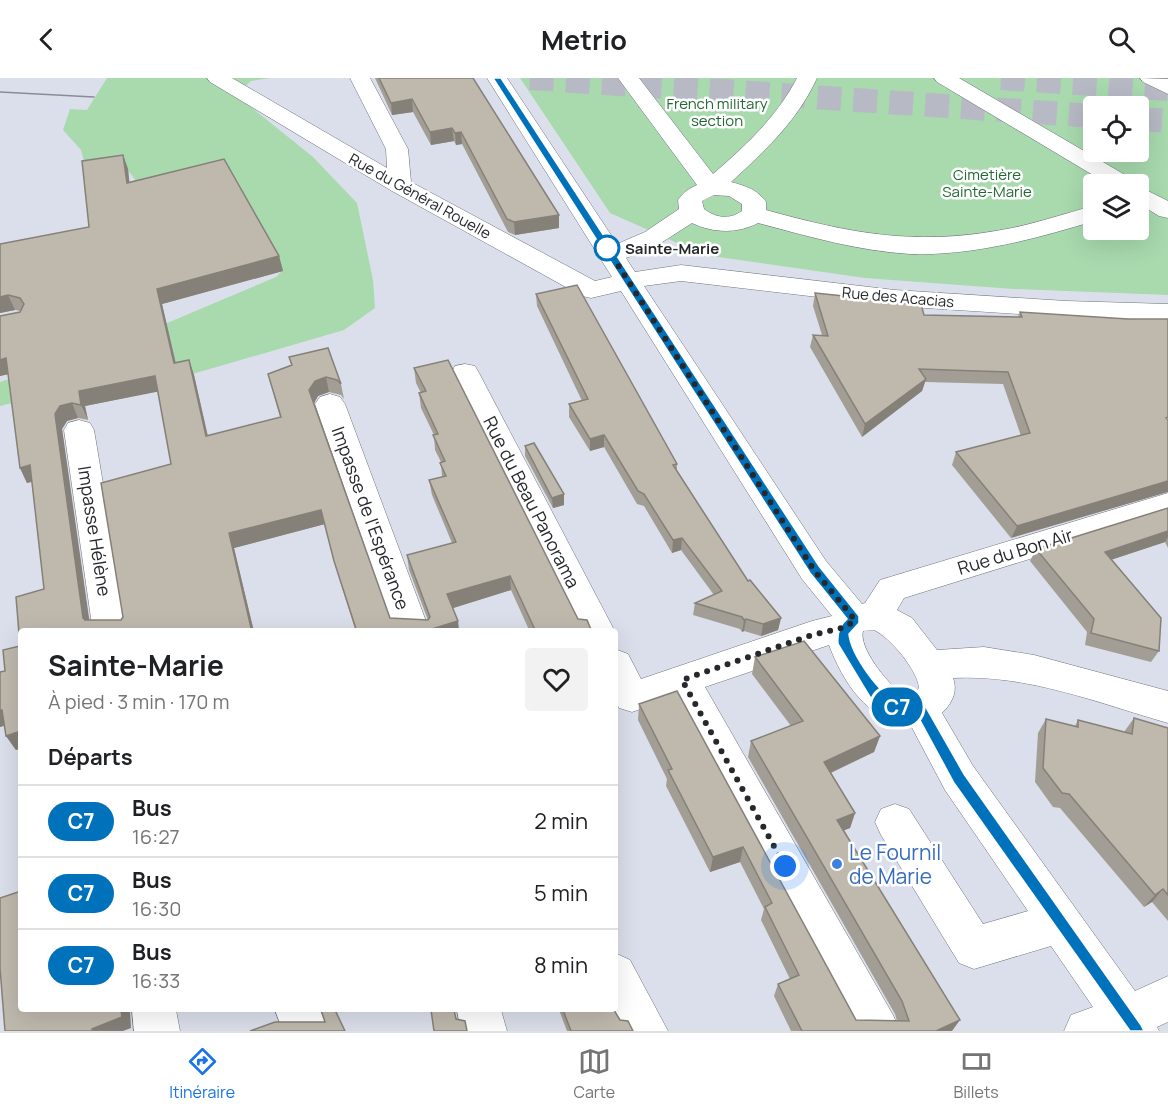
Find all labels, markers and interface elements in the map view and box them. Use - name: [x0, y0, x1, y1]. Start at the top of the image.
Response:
- text: Metrio: [541, 21, 627, 58]
- icon: back: [30, 23, 63, 56]
- icon: search: [1105, 23, 1138, 56]
- park label: French military section: [666, 93, 768, 131]
- map controls: [1083, 96, 1149, 240]
- button: locate: [1083, 96, 1149, 162]
- street label: Rue du Général Rouelle: [345, 148, 495, 244]
- park label: Cimetière Sainte-Marie: [942, 164, 1032, 202]
- button: layers: [1083, 174, 1149, 240]
- marker: Sainte-Marie: [594, 235, 620, 261]
- place label: Sainte-Marie: [625, 238, 719, 259]
- street label: Rue des Acacias: [841, 282, 955, 312]
- street label: Rue du Beau Panorama: [478, 412, 586, 592]
- street label: Impasse de l'Espérance: [327, 423, 415, 613]
- street label: Impasse Hélène: [73, 464, 117, 598]
- street label: Rue du Bon Air: [954, 522, 1076, 580]
- text: Sainte-Marie: [48, 646, 224, 684]
- button: heart: [525, 648, 588, 711]
- text: À pied · 3 min · 170 m: [48, 688, 229, 715]
- line badge: C7: [870, 688, 924, 726]
- text: C7: [884, 693, 910, 721]
- text: Départs: [48, 742, 133, 772]
- text: Bus: [132, 793, 172, 823]
- text: 2 min: [534, 806, 588, 836]
- text: C7: [68, 807, 94, 835]
- text: 16:27: [132, 823, 180, 850]
- place label: Le Fournil de Marie: [849, 838, 941, 890]
- your location: [770, 851, 800, 881]
- marker: Le Fournil de Marie: [830, 857, 844, 871]
- text: Bus: [132, 865, 172, 895]
- text: 5 min: [534, 878, 588, 908]
- text: C7: [68, 879, 94, 907]
- text: 16:30: [132, 895, 181, 922]
- text: Bus: [132, 937, 172, 967]
- text: 8 min: [534, 950, 588, 980]
- text: C7: [68, 951, 94, 979]
- text: 16:33: [132, 967, 180, 994]
- tab: Itinéraire: [169, 1045, 235, 1103]
- tab: Carte: [574, 1045, 615, 1103]
- tab: Billets: [954, 1045, 999, 1103]

